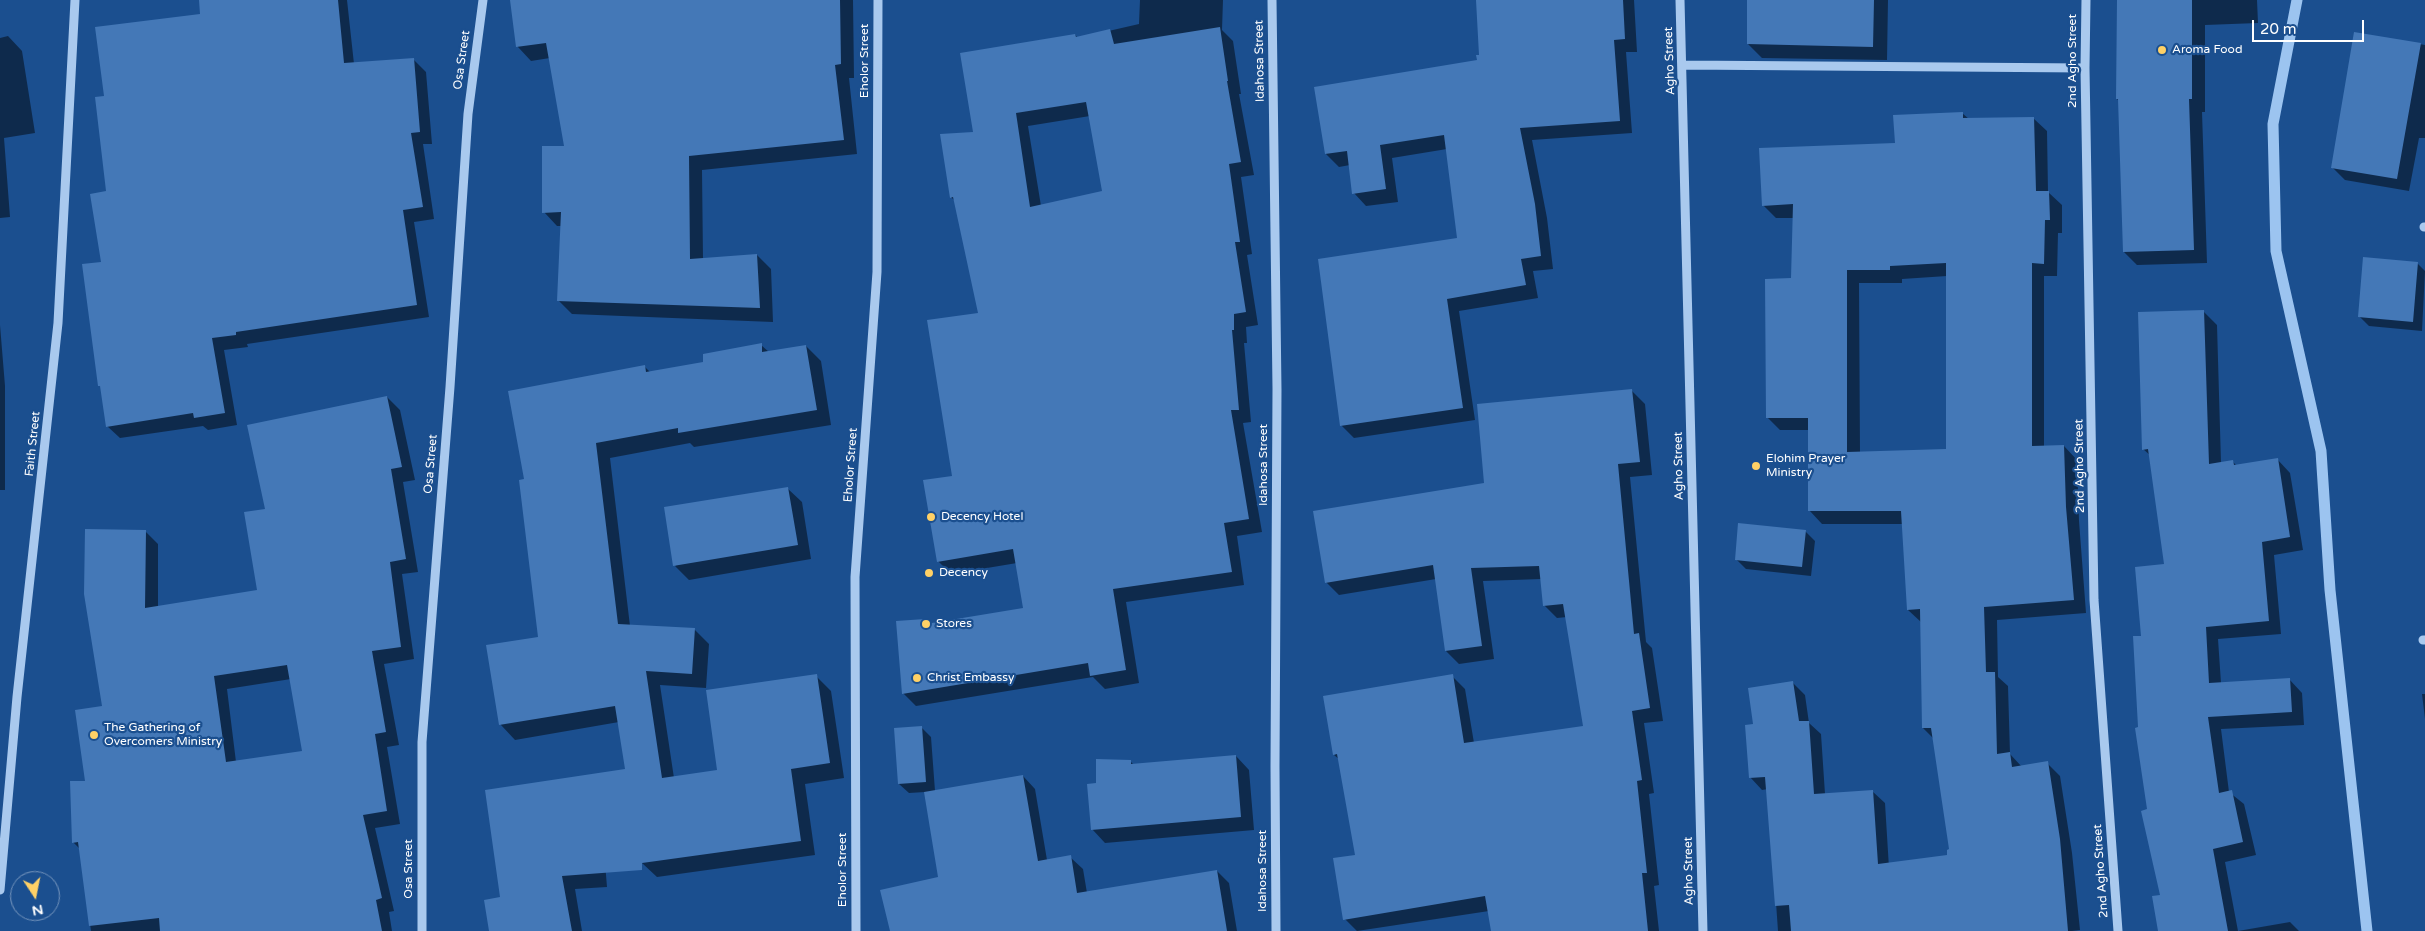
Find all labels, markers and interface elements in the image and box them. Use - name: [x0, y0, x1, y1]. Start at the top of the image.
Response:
- scale bar: [2255, 10, 2368, 42]
- street label: 2nd Agho Street: [2066, 14, 2080, 108]
- street label: Idahosa Street: [1252, 20, 1268, 102]
- text: 20 m: [2260, 20, 2297, 38]
- street label: Eholor Street: [858, 24, 872, 98]
- street label: Agho Street: [1662, 27, 1678, 95]
- street label: Osa Street: [451, 29, 473, 91]
- place label: Aroma Food: [2172, 43, 2242, 57]
- marker: Aroma Food: [2156, 44, 2168, 56]
- street label: Faith Street: [22, 411, 44, 477]
- street label: 2nd Agho Street: [2072, 419, 2088, 513]
- street label: Idahosa Street: [1257, 424, 1271, 506]
- street label: Eholor Street: [841, 427, 861, 503]
- street label: Agho Street: [1671, 432, 1687, 500]
- street label: Osa Street: [421, 434, 441, 494]
- place label: Elohim Prayer Ministry: [1766, 452, 1845, 480]
- marker: Elohim Prayer Ministry: [1750, 460, 1762, 472]
- place label: Decency Hotel: [941, 510, 1023, 524]
- marker: Decency Hotel: [925, 511, 937, 523]
- place label: Decency: [939, 566, 988, 580]
- marker: Decency: [923, 567, 935, 579]
- place label: Stores: [936, 617, 972, 631]
- marker: Stores: [920, 618, 932, 630]
- place label: Christ Embassy: [927, 671, 1014, 685]
- marker: Christ Embassy: [911, 672, 923, 684]
- place label: The Gathering of Overcomers Ministry: [104, 721, 222, 749]
- marker: The Gathering of Overcomers Ministry: [88, 729, 100, 741]
- street label: 2nd Agho Street: [2091, 824, 2111, 918]
- street label: Idahosa Street: [1256, 830, 1270, 912]
- street label: Eholor Street: [836, 833, 850, 907]
- street label: Agho Street: [1681, 837, 1697, 905]
- street label: Osa Street: [402, 839, 416, 899]
- north arrow: [10, 871, 60, 921]
- text: N: [31, 901, 45, 920]

